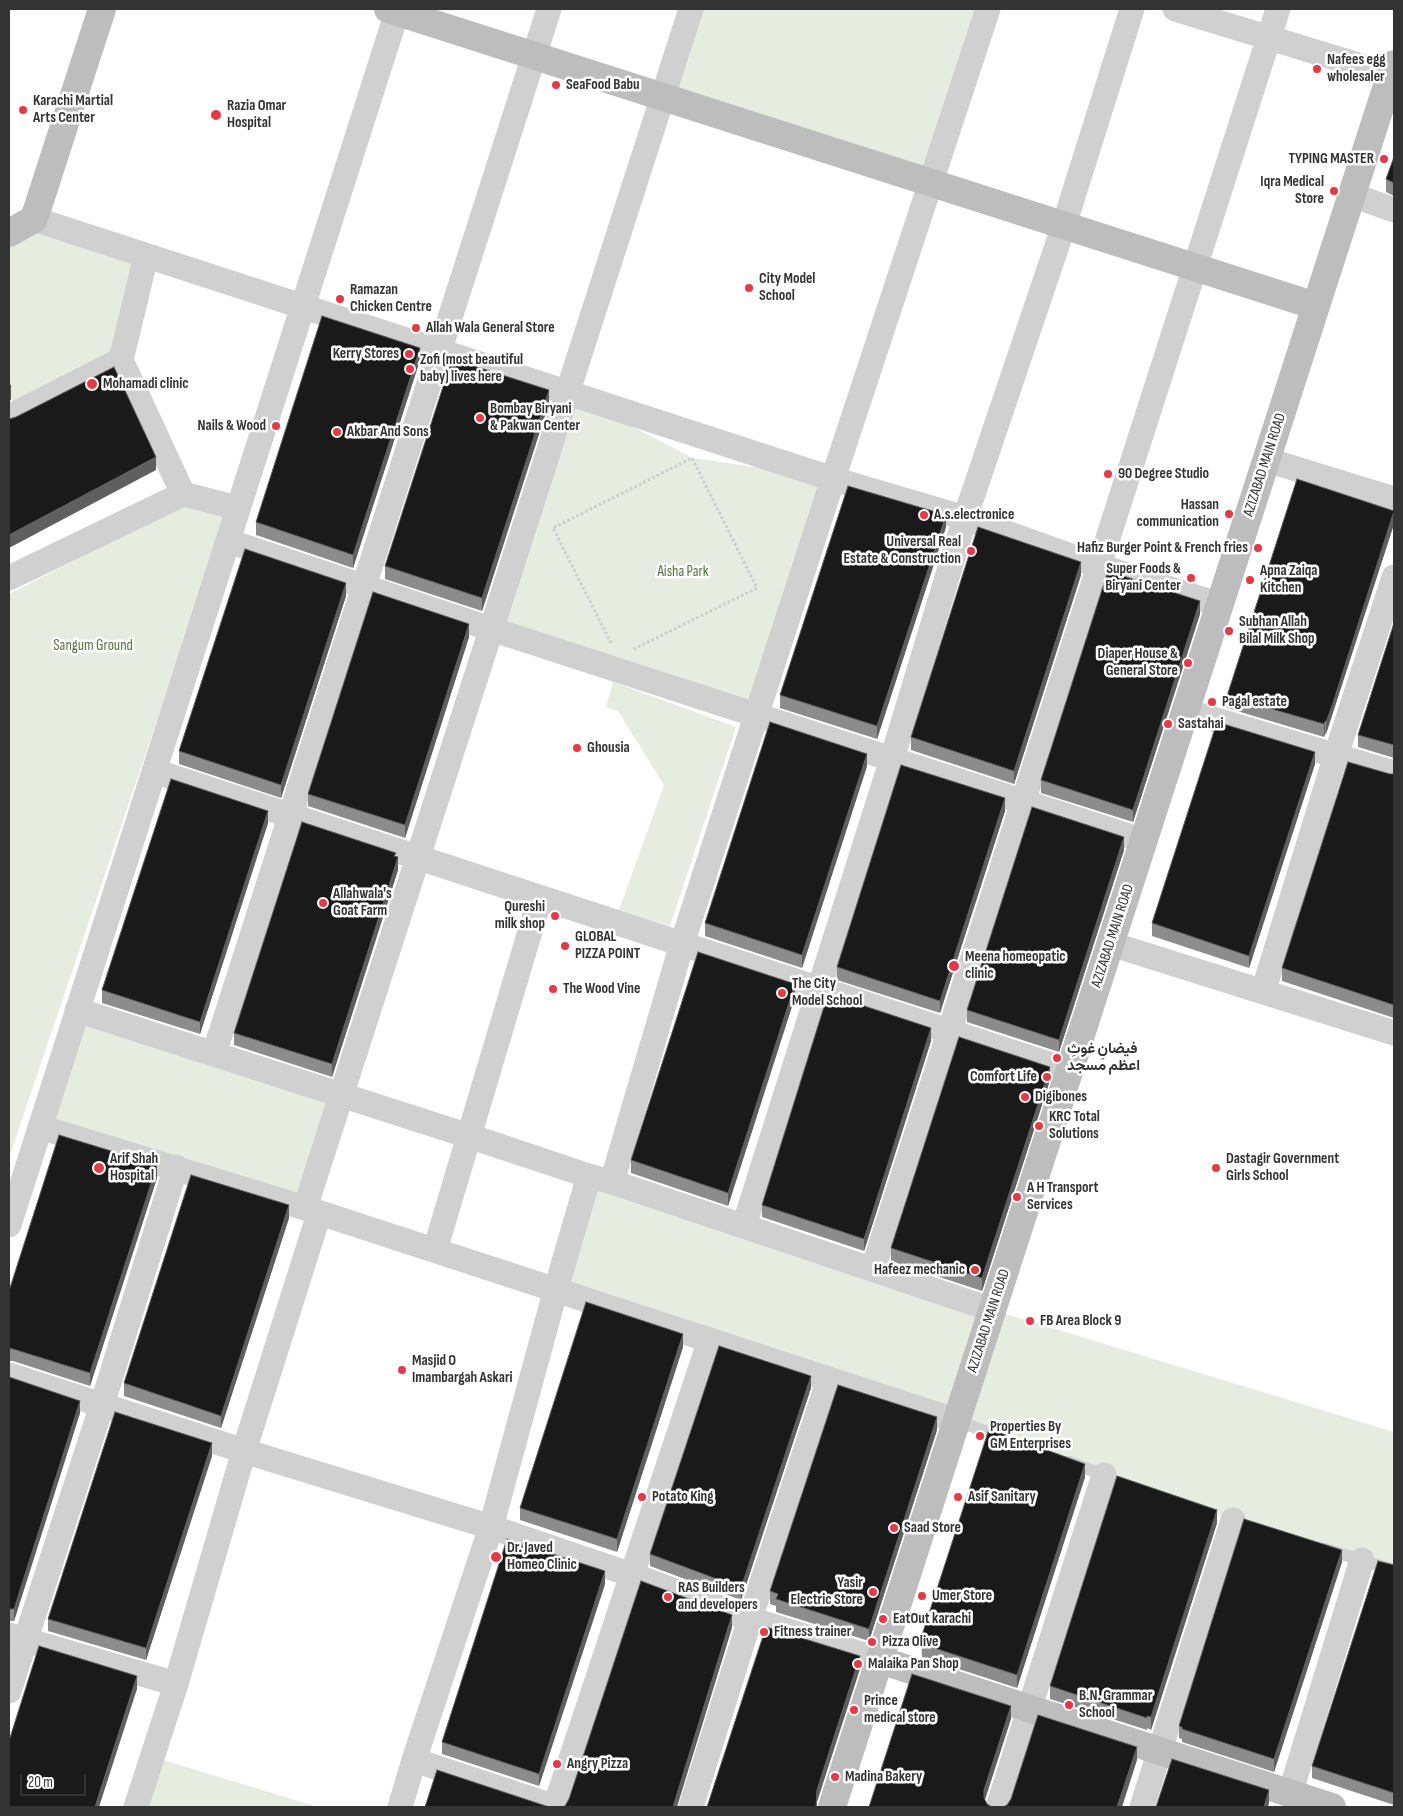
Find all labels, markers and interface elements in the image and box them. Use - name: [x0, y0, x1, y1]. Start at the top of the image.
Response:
- place label: Nafees egg wholesaler: [1327, 51, 1386, 86]
- marker: Nafees egg wholesaler: [1311, 63, 1323, 75]
- place label: SeaFood Babu: [566, 76, 640, 94]
- marker: SeaFood Babu: [550, 79, 562, 91]
- place label: Karachi Martial Arts Center: [33, 92, 113, 127]
- place label: Razia Omar Hospital: [227, 97, 286, 132]
- marker: Karachi Martial Arts Center: [17, 104, 29, 116]
- marker: Razia Omar Hospital: [209, 108, 223, 122]
- place label: TYPING MASTER: [1288, 150, 1374, 168]
- marker: TYPING MASTER: [1378, 153, 1390, 165]
- place label: Iqra Medical Store: [1260, 173, 1324, 208]
- marker: Iqra Medical Store: [1328, 185, 1340, 197]
- place label: City Model School: [759, 270, 815, 305]
- place label: Ramazan Chicken Centre: [350, 281, 432, 316]
- marker: City Model School: [743, 282, 755, 294]
- marker: Ramazan Chicken Centre: [334, 293, 346, 305]
- place label: Allah Wala General Store: [426, 319, 555, 337]
- marker: Allah Wala General Store: [410, 322, 422, 334]
- place label: Kerry Stores: [333, 345, 399, 363]
- marker: Kerry Stores: [403, 348, 415, 360]
- place label: Zofi (most beautiful baby) lives here: [420, 351, 523, 386]
- marker: Zofi (most beautiful baby) lives here: [404, 363, 416, 375]
- place label: Mohamadi clinic: [103, 375, 189, 393]
- marker: Mohamadi clinic: [85, 377, 99, 391]
- place label: Bombay Biryani & Pakwan Center: [490, 400, 580, 435]
- street label: AZIZABAD MAIN ROAD: [1240, 411, 1290, 519]
- marker: Bombay Biryani & Pakwan Center: [474, 412, 486, 424]
- place label: Nails & Wood: [198, 417, 266, 435]
- marker: Nails & Wood: [270, 420, 282, 432]
- place label: Akbar And Sons: [347, 423, 429, 441]
- marker: Akbar And Sons: [331, 426, 343, 438]
- place label: 90 Degree Studio: [1118, 465, 1209, 483]
- marker: 90 Degree Studio: [1102, 468, 1114, 480]
- place label: Hassan communication: [1136, 496, 1219, 531]
- place label: A.s.electronice: [934, 506, 1014, 524]
- marker: Hassan communication: [1223, 508, 1235, 520]
- marker: A.s.electronice: [918, 509, 930, 521]
- place label: Universal Real Estate & Construction: [844, 533, 961, 568]
- place label: Hafiz Burger Point & French fries: [1077, 539, 1248, 557]
- marker: Hafiz Burger Point & French fries: [1252, 542, 1264, 554]
- marker: Universal Real Estate & Construction: [965, 545, 977, 557]
- place label: Super Foods & Biryani Center: [1105, 560, 1181, 595]
- place label: Apna Zaiqa Kitchen: [1260, 562, 1317, 597]
- park label: Aisha Park: [657, 563, 709, 581]
- marker: Super Foods & Biryani Center: [1185, 572, 1197, 584]
- marker: Apna Zaiqa Kitchen: [1244, 574, 1256, 586]
- place label: Subhan Allah Bilal Milk Shop: [1239, 613, 1314, 648]
- marker: Subhan Allah Bilal Milk Shop: [1223, 625, 1235, 637]
- park label: Sangum Ground: [53, 637, 133, 655]
- place label: Diaper House & General Store: [1098, 645, 1178, 680]
- marker: Diaper House & General Store: [1182, 657, 1194, 669]
- place label: Pagal estate: [1222, 693, 1287, 711]
- marker: Pagal estate: [1206, 696, 1218, 708]
- place label: Sastahai: [1178, 715, 1224, 733]
- marker: Sastahai: [1162, 718, 1174, 730]
- place label: Ghousia: [587, 739, 630, 757]
- marker: Ghousia: [571, 742, 583, 754]
- street label: AZIZABAD MAIN ROAD: [1088, 882, 1138, 990]
- place label: Allahwala's Goat Farm: [333, 885, 392, 920]
- marker: Allahwala's Goat Farm: [317, 897, 329, 909]
- place label: Qureshi milk shop: [495, 898, 545, 933]
- marker: Qureshi milk shop: [549, 910, 561, 922]
- place label: GLOBAL PIZZA POINT: [575, 928, 640, 963]
- marker: GLOBAL PIZZA POINT: [559, 940, 571, 952]
- place label: Meena homeopatic clinic: [965, 948, 1066, 983]
- marker: Meena homeopatic clinic: [947, 959, 961, 973]
- place label: The City Model School: [792, 975, 862, 1010]
- place label: The Wood Vine: [563, 980, 640, 998]
- marker: The Wood Vine: [547, 983, 559, 995]
- marker: The City Model School: [776, 987, 788, 999]
- place label: فیضانِ غوثِ اعظم مسجد: [1067, 1040, 1140, 1075]
- marker: فیضانِ غوثِ اعظم مسجد: [1051, 1052, 1063, 1064]
- place label: Comfort Life: [970, 1068, 1037, 1086]
- marker: Comfort Life: [1041, 1071, 1053, 1083]
- place label: Digibones: [1035, 1088, 1087, 1106]
- marker: Digibones: [1019, 1091, 1031, 1103]
- place label: KRC Total Solutions: [1049, 1108, 1100, 1143]
- marker: KRC Total Solutions: [1033, 1120, 1045, 1132]
- place label: Arif Shah Hospital: [110, 1150, 158, 1185]
- place label: Dastagir Government Girls School: [1226, 1150, 1339, 1185]
- marker: Arif Shah Hospital: [92, 1161, 106, 1175]
- marker: Dastagir Government Girls School: [1210, 1162, 1222, 1174]
- place label: A H Transport Services: [1027, 1179, 1098, 1214]
- marker: A H Transport Services: [1011, 1191, 1023, 1203]
- place label: Hafeez mechanic: [874, 1261, 965, 1279]
- marker: Hafeez mechanic: [969, 1264, 981, 1276]
- street label: AZIZABAD MAIN ROAD: [964, 1267, 1014, 1375]
- place label: FB Area Block 9: [1040, 1312, 1121, 1330]
- marker: FB Area Block 9: [1024, 1315, 1036, 1327]
- place label: Masjid O Imambargah Askari: [412, 1352, 513, 1387]
- marker: Masjid O Imambargah Askari: [396, 1364, 408, 1376]
- place label: Properties By GM Enterprises: [990, 1418, 1071, 1453]
- marker: Properties By GM Enterprises: [974, 1430, 986, 1442]
- place label: Potato King: [652, 1488, 714, 1506]
- place label: Asif Sanitary: [968, 1488, 1036, 1506]
- marker: Potato King: [636, 1491, 648, 1503]
- marker: Asif Sanitary: [952, 1491, 964, 1503]
- place label: Saad Store: [904, 1519, 961, 1537]
- marker: Saad Store: [888, 1522, 900, 1534]
- place label: Dr. Javed Homeo Clinic: [507, 1539, 577, 1574]
- marker: Dr. Javed Homeo Clinic: [489, 1550, 503, 1564]
- place label: Yasir Electric Store: [790, 1574, 863, 1609]
- place label: RAS Builders and developers: [678, 1579, 758, 1614]
- marker: Yasir Electric Store: [867, 1586, 879, 1598]
- place label: Umer Store: [932, 1587, 992, 1605]
- marker: Umer Store: [916, 1590, 928, 1602]
- marker: RAS Builders and developers: [662, 1591, 674, 1603]
- place label: EatOut karachi: [893, 1610, 971, 1628]
- marker: EatOut karachi: [877, 1613, 889, 1625]
- place label: Fitness trainer: [774, 1623, 851, 1641]
- marker: Fitness trainer: [758, 1626, 770, 1638]
- place label: Pizza Olive: [882, 1633, 938, 1651]
- marker: Pizza Olive: [866, 1636, 878, 1648]
- place label: Malaika Pan Shop: [868, 1655, 959, 1673]
- marker: Malaika Pan Shop: [852, 1658, 864, 1670]
- place label: B.N. Grammar School: [1079, 1687, 1152, 1722]
- place label: Prince medical store: [864, 1692, 936, 1727]
- marker: B.N. Grammar School: [1063, 1699, 1075, 1711]
- marker: Prince medical store: [848, 1704, 860, 1716]
- place label: Angry Pizza: [567, 1755, 628, 1773]
- marker: Angry Pizza: [551, 1758, 563, 1770]
- scale bar: [22, 1764, 89, 1796]
- place label: Madina Bakery: [845, 1768, 922, 1786]
- marker: Madina Bakery: [829, 1771, 841, 1783]
- text: 20 m: [28, 1773, 53, 1792]

